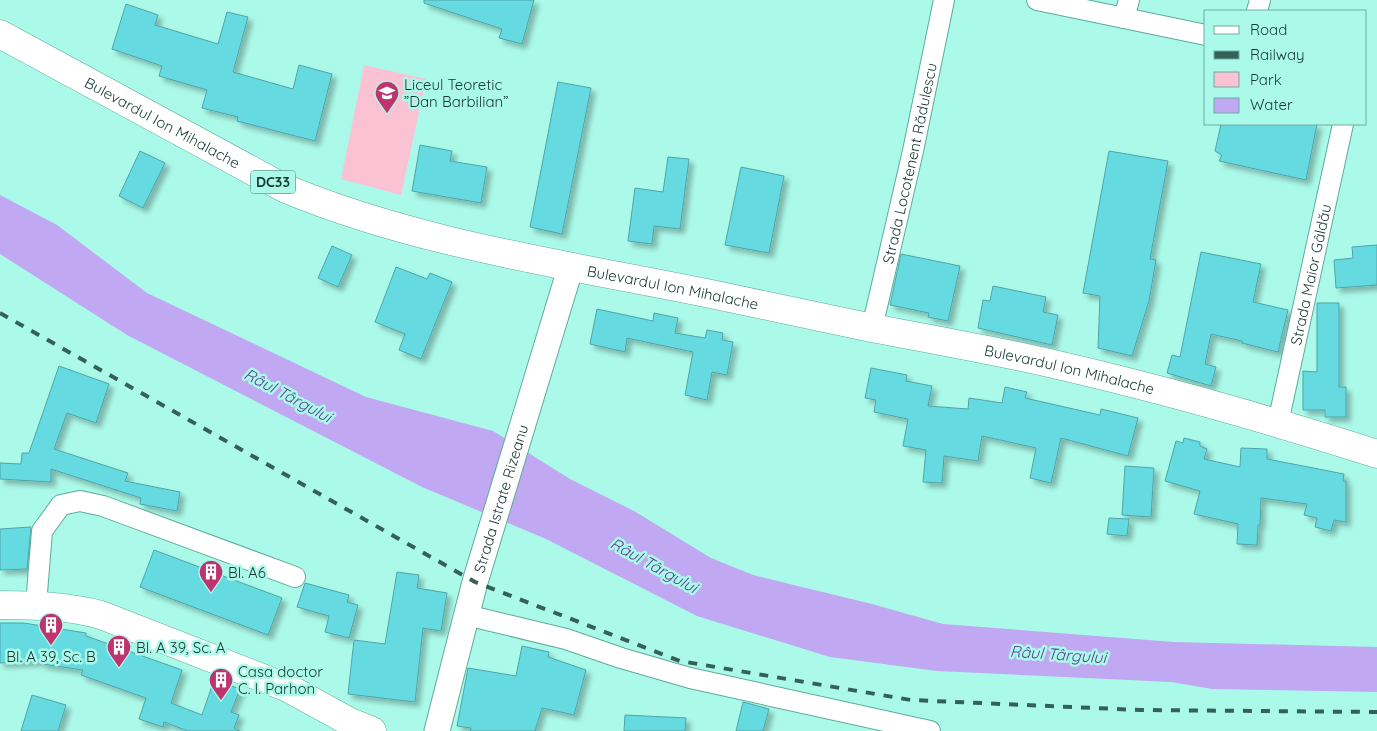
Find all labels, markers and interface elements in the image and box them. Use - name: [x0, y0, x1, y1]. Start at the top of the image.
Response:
- legend: [1204, 10, 1367, 125]
- text: Road: [1250, 20, 1287, 39]
- text: Railway: [1250, 45, 1305, 64]
- street label: Strada Locotenent Rădulescu: [878, 61, 940, 265]
- text: Park: [1250, 70, 1282, 89]
- street label: Bulevardul Ion Mihalache: [82, 72, 244, 172]
- place label: Liceul Teoretic ”Dan Barbilian”: [404, 75, 508, 111]
- school or university icon: Liceul Teoretic ”Dan Barbilian”: [374, 80, 400, 114]
- text: Water: [1250, 95, 1293, 114]
- road number: DC33: [250, 170, 296, 193]
- street label: Strada Maior Gâldău: [1286, 202, 1335, 347]
- street label: Bulevardul Ion Mihalache: [586, 261, 760, 313]
- street label: Bulevardul Ion Mihalache: [983, 340, 1157, 398]
- water label: Râul Târgului: [241, 364, 337, 427]
- street label: Strada Istrate Rizeanu: [469, 422, 532, 575]
- water label: Râul Târgului: [607, 533, 702, 598]
- building icon: Bl. A6: [198, 559, 224, 593]
- place label: Bl. A6: [228, 563, 266, 582]
- building icon: Bl. A 39, Sc. B: [38, 612, 64, 646]
- building icon: Bl. A 39, Sc. A: [106, 634, 132, 668]
- place label: Bl. A 39, Sc. A: [136, 638, 226, 657]
- water label: Râul Târgului: [1009, 641, 1108, 667]
- place label: Bl. A 39, Sc. B: [6, 647, 96, 666]
- place label: Casa doctor C. I. Parhon: [238, 662, 323, 698]
- building icon: Casa doctor C. I. Parhon: [208, 667, 234, 701]

